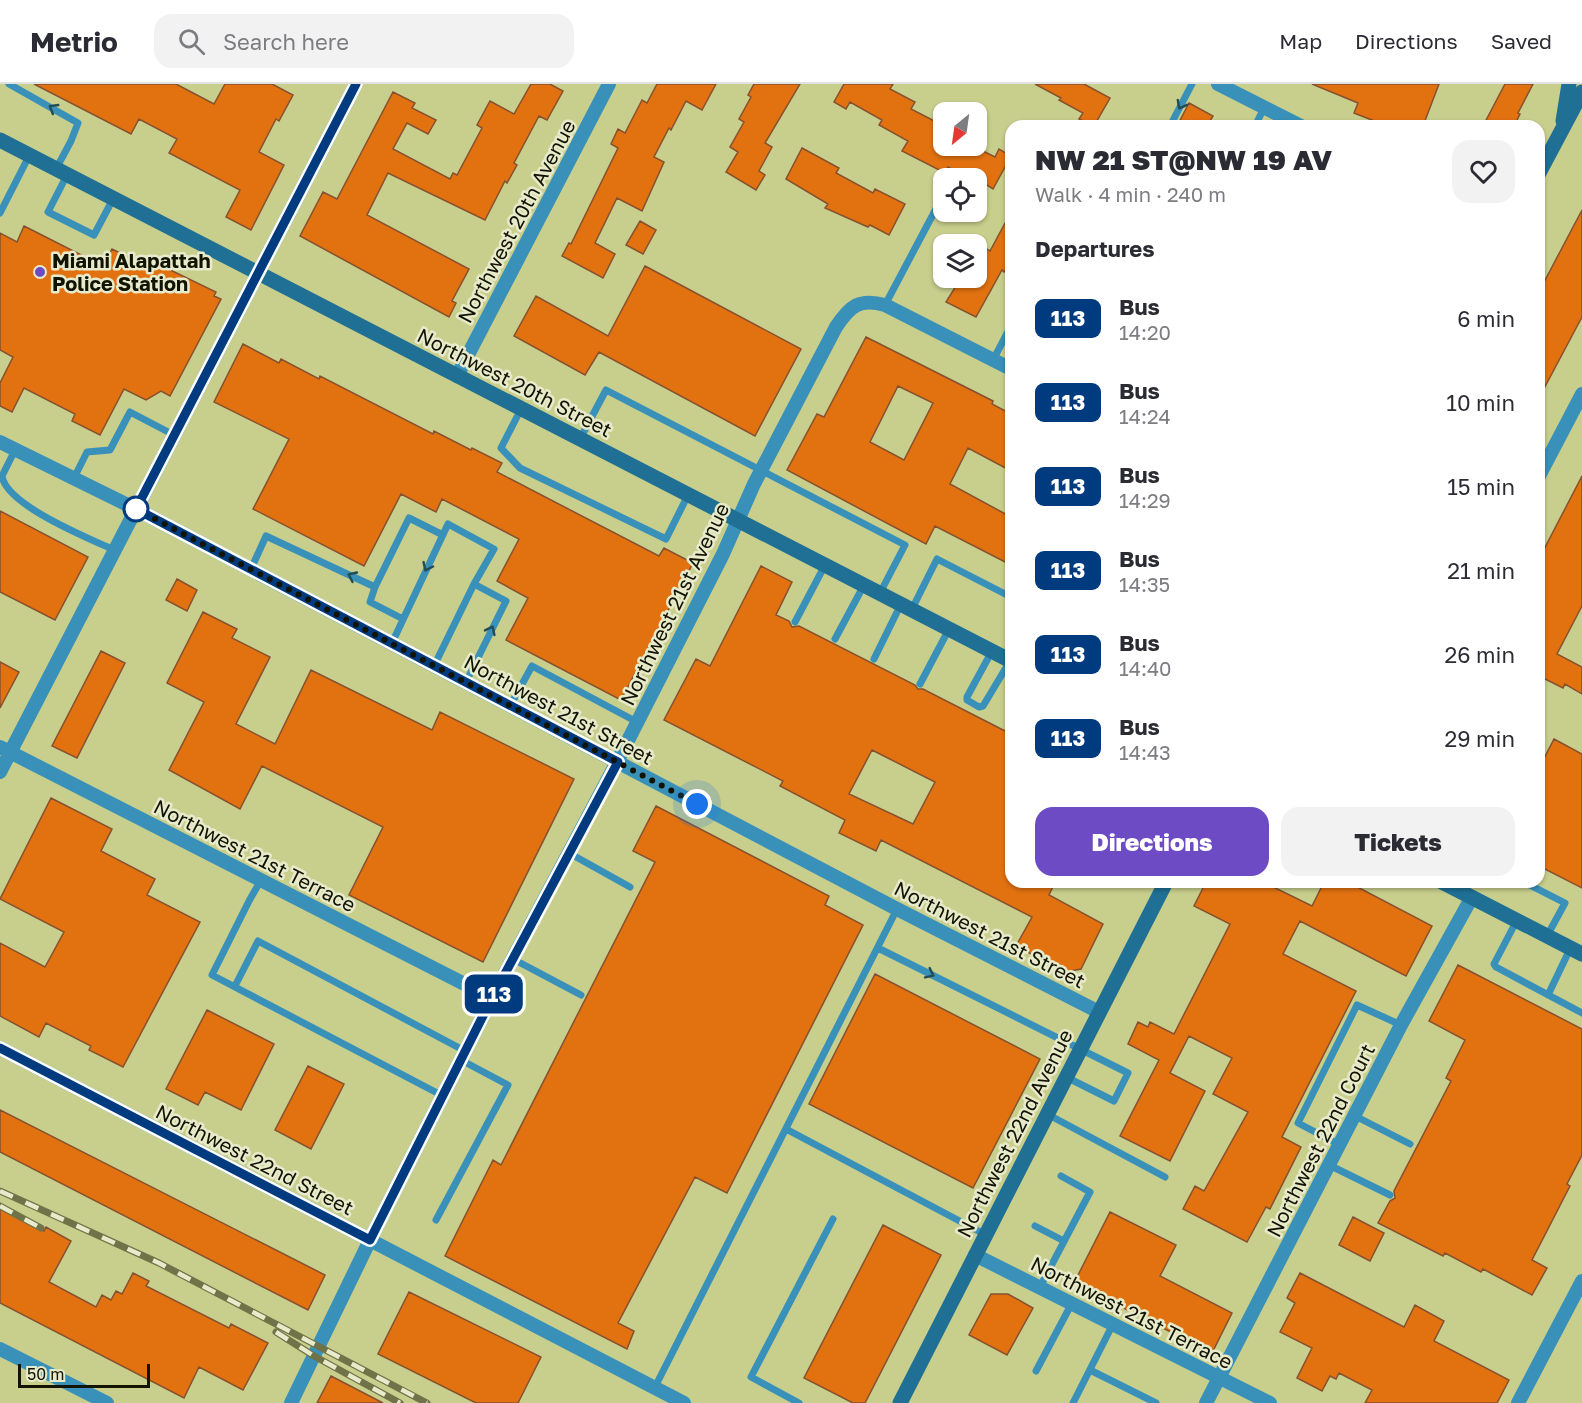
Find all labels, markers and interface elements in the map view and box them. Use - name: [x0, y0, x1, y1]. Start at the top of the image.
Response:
- search box: [154, 14, 574, 68]
- text: Metrio: [30, 25, 118, 58]
- icon: search: [175, 25, 208, 58]
- text: Search here: [223, 28, 349, 55]
- text: Map: [1279, 28, 1322, 54]
- text: Directions: [1355, 28, 1458, 54]
- text: Saved: [1491, 28, 1552, 54]
- one-way arrow: [1177, 99, 1188, 109]
- north arrow: [933, 102, 987, 156]
- map controls: [933, 102, 987, 288]
- one-way arrow: [49, 104, 59, 116]
- street label: Northwest 20th Avenue: [452, 115, 580, 327]
- button: heart: [1452, 140, 1515, 203]
- text: NW 21 ST@NW 19 AV: [1035, 143, 1332, 176]
- button: locate: [933, 168, 987, 222]
- text: Walk · 4 min · 240 m: [1035, 182, 1226, 206]
- button: layers: [933, 234, 987, 288]
- text: Departures: [1035, 235, 1154, 262]
- place label: Miami Alapattah Police Station: [52, 248, 211, 295]
- marker: Miami Alapattah Police Station: [33, 265, 47, 279]
- text: Bus: [1119, 293, 1160, 320]
- text: 113: [1051, 305, 1085, 331]
- text: 6 min: [1457, 305, 1515, 332]
- text: 14:20: [1119, 320, 1171, 344]
- street label: Northwest 20th Street: [414, 322, 616, 442]
- text: Bus: [1119, 377, 1160, 404]
- text: 113: [1051, 389, 1085, 415]
- text: 10 min: [1446, 389, 1515, 416]
- text: 14:24: [1119, 404, 1171, 428]
- text: Bus: [1119, 461, 1160, 488]
- text: 113: [1051, 473, 1085, 499]
- text: 15 min: [1447, 473, 1515, 500]
- text: 14:29: [1119, 488, 1171, 512]
- unlabelled marker: [123, 496, 149, 522]
- street label: Northwest 21st Avenue: [615, 499, 733, 709]
- text: Bus: [1119, 545, 1160, 572]
- text: 113: [1051, 557, 1085, 583]
- text: 21 min: [1447, 557, 1515, 584]
- one-way arrow: [423, 561, 435, 572]
- one-way arrow: [347, 571, 358, 583]
- text: 14:35: [1119, 572, 1170, 596]
- one-way arrow: [484, 625, 496, 636]
- text: Bus: [1119, 629, 1160, 656]
- text: 113: [1051, 641, 1085, 667]
- text: 26 min: [1445, 641, 1515, 668]
- street label: Northwest 21st Street: [460, 649, 658, 769]
- text: 14:40: [1119, 656, 1172, 680]
- text: Bus: [1119, 713, 1160, 740]
- text: 113: [1051, 725, 1085, 751]
- text: 29 min: [1445, 725, 1515, 752]
- text: 14:43: [1119, 740, 1171, 764]
- your location: [682, 789, 712, 819]
- street label: Northwest 21st Terrace: [150, 794, 360, 916]
- button: Directions: [1035, 807, 1269, 876]
- button: Tickets: [1281, 807, 1515, 876]
- street label: Northwest 21st Street: [891, 875, 1089, 993]
- one-way arrow: [923, 967, 934, 978]
- line badge: 113: [460, 974, 528, 1014]
- text: 113: [477, 981, 511, 1007]
- street label: Northwest 22nd Avenue: [951, 1025, 1077, 1241]
- street label: Northwest 22nd Court: [1261, 1039, 1379, 1241]
- street label: Northwest 22nd Street: [152, 1099, 358, 1219]
- street label: Northwest 21st Terrace: [1027, 1251, 1237, 1373]
- scale bar: [18, 1361, 150, 1388]
- text: 50 m: [27, 1364, 64, 1384]

